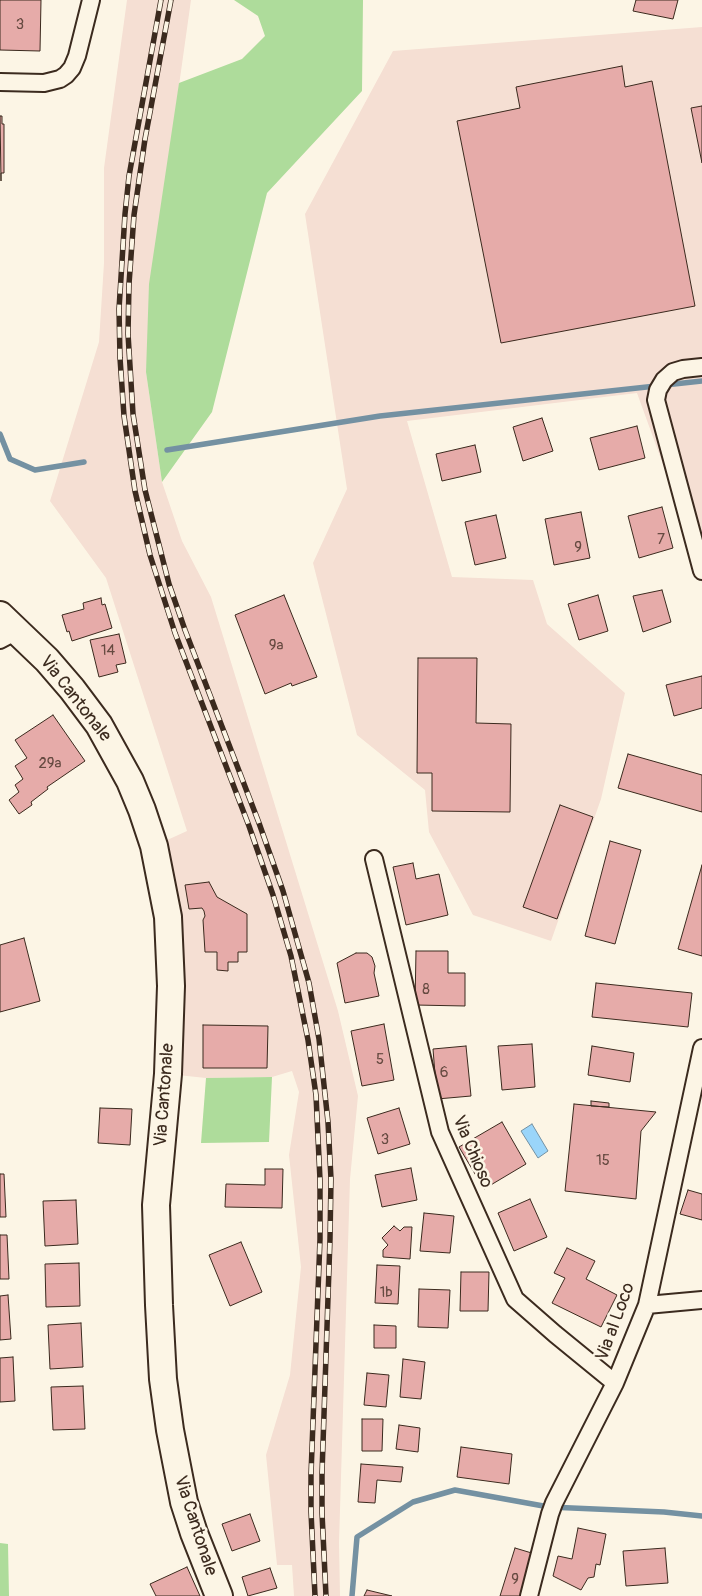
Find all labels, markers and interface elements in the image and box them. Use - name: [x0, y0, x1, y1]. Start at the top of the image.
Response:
- house number: 3: [16, 16, 24, 34]
- house number: 7: [657, 531, 665, 549]
- house number: 9: [574, 539, 582, 557]
- house number: 9a: [269, 637, 283, 655]
- house number: 14: [101, 642, 115, 660]
- street label: Via Cantonale: [35, 652, 115, 746]
- house number: 29a: [38, 755, 62, 773]
- house number: 8: [422, 981, 430, 999]
- street label: Via Cantonale: [151, 1043, 179, 1147]
- house number: 5: [376, 1051, 384, 1069]
- house number: 6: [440, 1064, 448, 1082]
- street label: Via Chioso: [447, 1113, 497, 1191]
- house number: 3: [381, 1131, 389, 1149]
- house number: 15: [596, 1152, 610, 1170]
- street label: Via al Loco: [592, 1280, 640, 1364]
- house number: 1b: [379, 1284, 393, 1302]
- street label: Via Cantonale: [169, 1473, 221, 1579]
- house number: 9: [511, 1571, 519, 1589]

